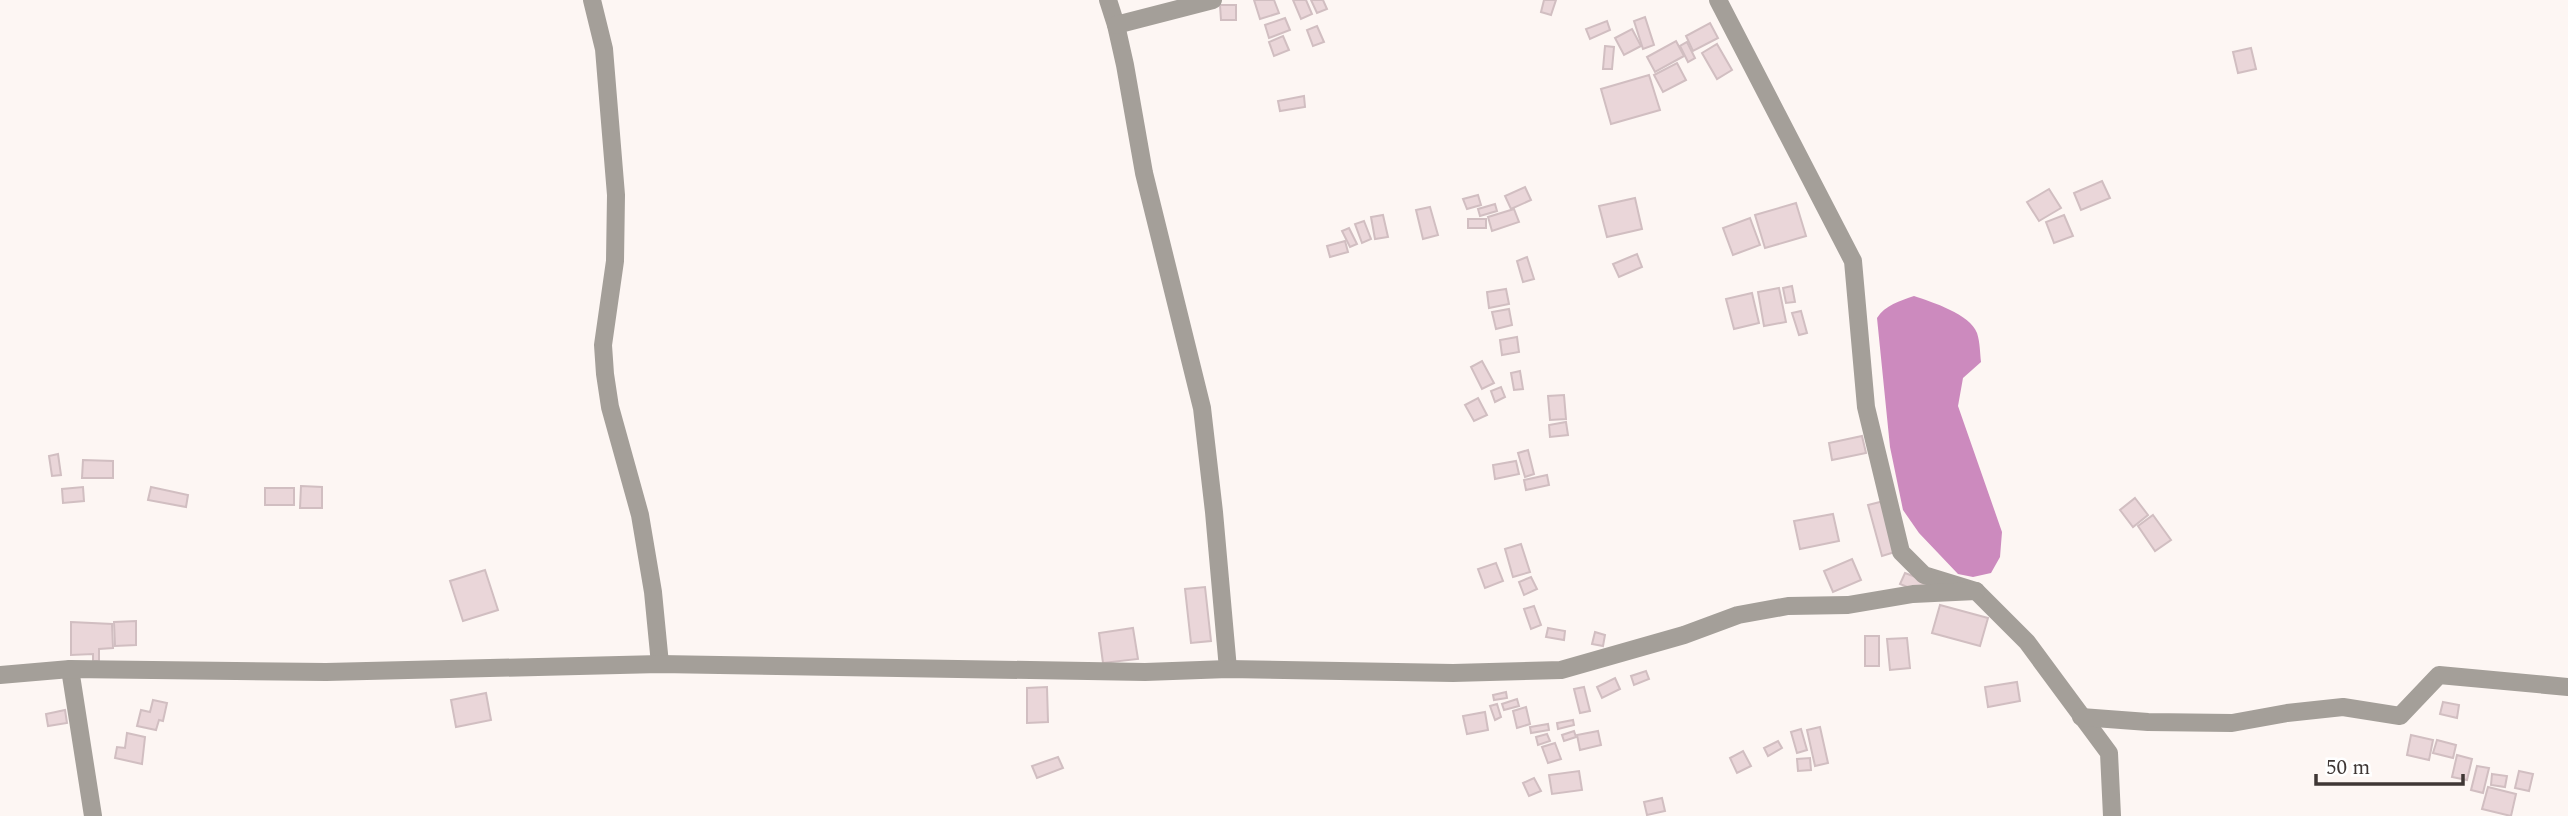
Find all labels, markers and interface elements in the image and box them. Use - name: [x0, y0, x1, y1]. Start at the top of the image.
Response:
- scale bar: [2316, 742, 2463, 786]
- text: 50 m: [2326, 752, 2370, 784]

